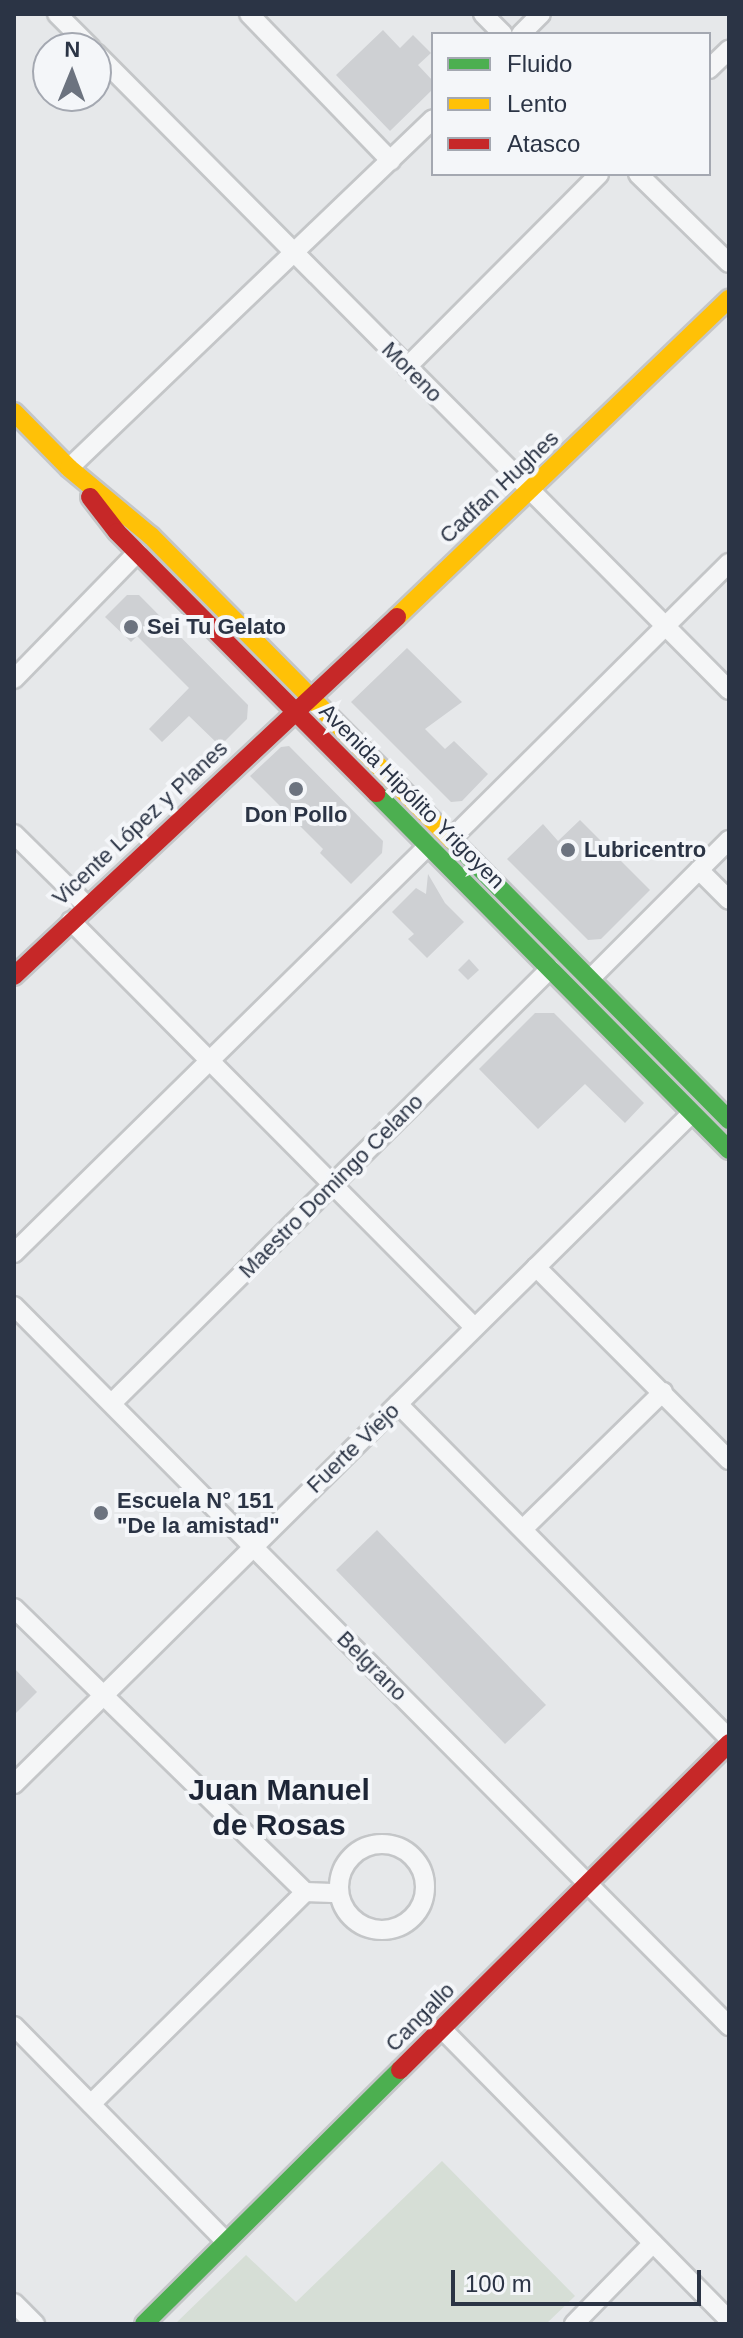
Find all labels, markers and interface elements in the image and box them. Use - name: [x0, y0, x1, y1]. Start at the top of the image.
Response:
- north arrow: [32, 32, 112, 112]
- legend: [431, 32, 711, 176]
- text: N: [64, 37, 81, 62]
- text: Fluido: [507, 50, 572, 77]
- text: Lento: [507, 90, 567, 117]
- text: Atasco: [507, 130, 580, 157]
- street label: Moreno: [376, 336, 448, 408]
- street label: Cadfan Hughes: [434, 425, 564, 549]
- place label: Sei Tu Gelato: [147, 614, 286, 640]
- marker: Sei Tu Gelato: [122, 618, 140, 636]
- street label: Avenida Hipólito Yrigoyen: [314, 698, 510, 894]
- street label: Vicente López y Planes: [47, 735, 233, 911]
- marker: Don Pollo: [287, 780, 305, 798]
- place label: Don Pollo: [245, 802, 347, 828]
- place label: Lubricentro: [584, 837, 706, 863]
- marker: Lubricentro: [559, 841, 577, 859]
- street label: Maestro Domingo Celano: [233, 1088, 429, 1284]
- street label: Fuerte Viejo: [301, 1397, 405, 1499]
- place label: Escuela N° 151 "De la amistad": [117, 1487, 280, 1538]
- marker: Escuela N° 151 "De la amistad": [92, 1504, 110, 1522]
- street label: Belgrano: [332, 1626, 412, 1706]
- district label: Juan Manuel de Rosas: [188, 1772, 370, 1842]
- street label: Cangallo: [380, 1977, 460, 2057]
- scale bar: [455, 2254, 705, 2304]
- text: 100 m: [465, 2270, 532, 2297]

